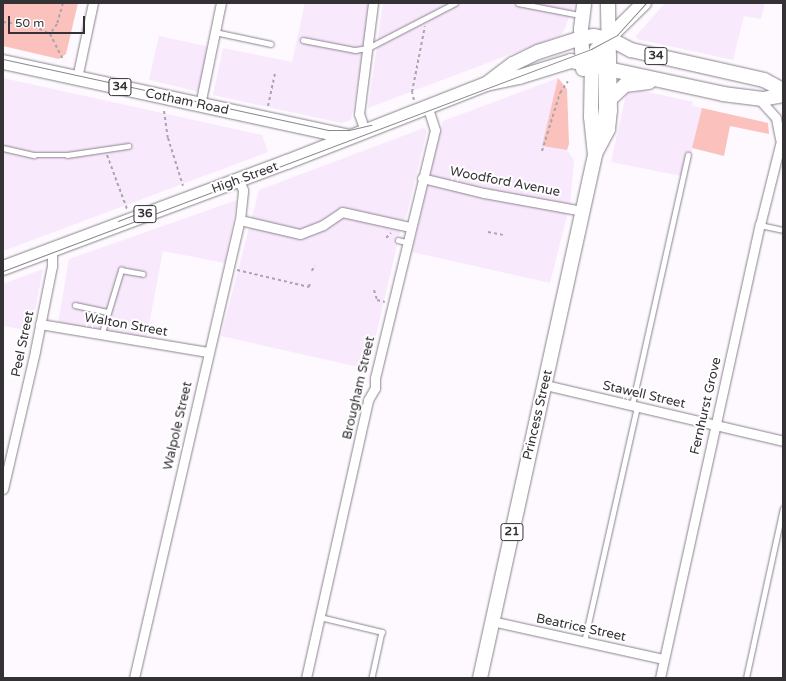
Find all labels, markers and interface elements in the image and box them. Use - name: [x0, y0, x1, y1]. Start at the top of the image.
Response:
- scale bar: [10, 8, 87, 34]
- text: 50 m: [15, 16, 44, 30]
- road number: 34: [644, 46, 668, 66]
- road number: 34: [108, 77, 132, 97]
- street label: Cotham Road: [144, 86, 230, 118]
- street label: High Street: [210, 159, 280, 197]
- street label: Woodford Avenue: [449, 164, 561, 200]
- road number: 36: [133, 204, 157, 224]
- street label: Peel Street: [8, 310, 38, 378]
- street label: Walton Street: [83, 310, 169, 340]
- street label: Brougham Street: [340, 335, 378, 441]
- street label: Fernhurst Grove: [687, 356, 725, 456]
- street label: Princess Street: [520, 368, 556, 462]
- street label: Stawell Street: [601, 378, 687, 412]
- street label: Walpole Street: [160, 380, 196, 472]
- road number: 21: [500, 522, 524, 542]
- street label: Beatrice Street: [535, 611, 627, 645]

